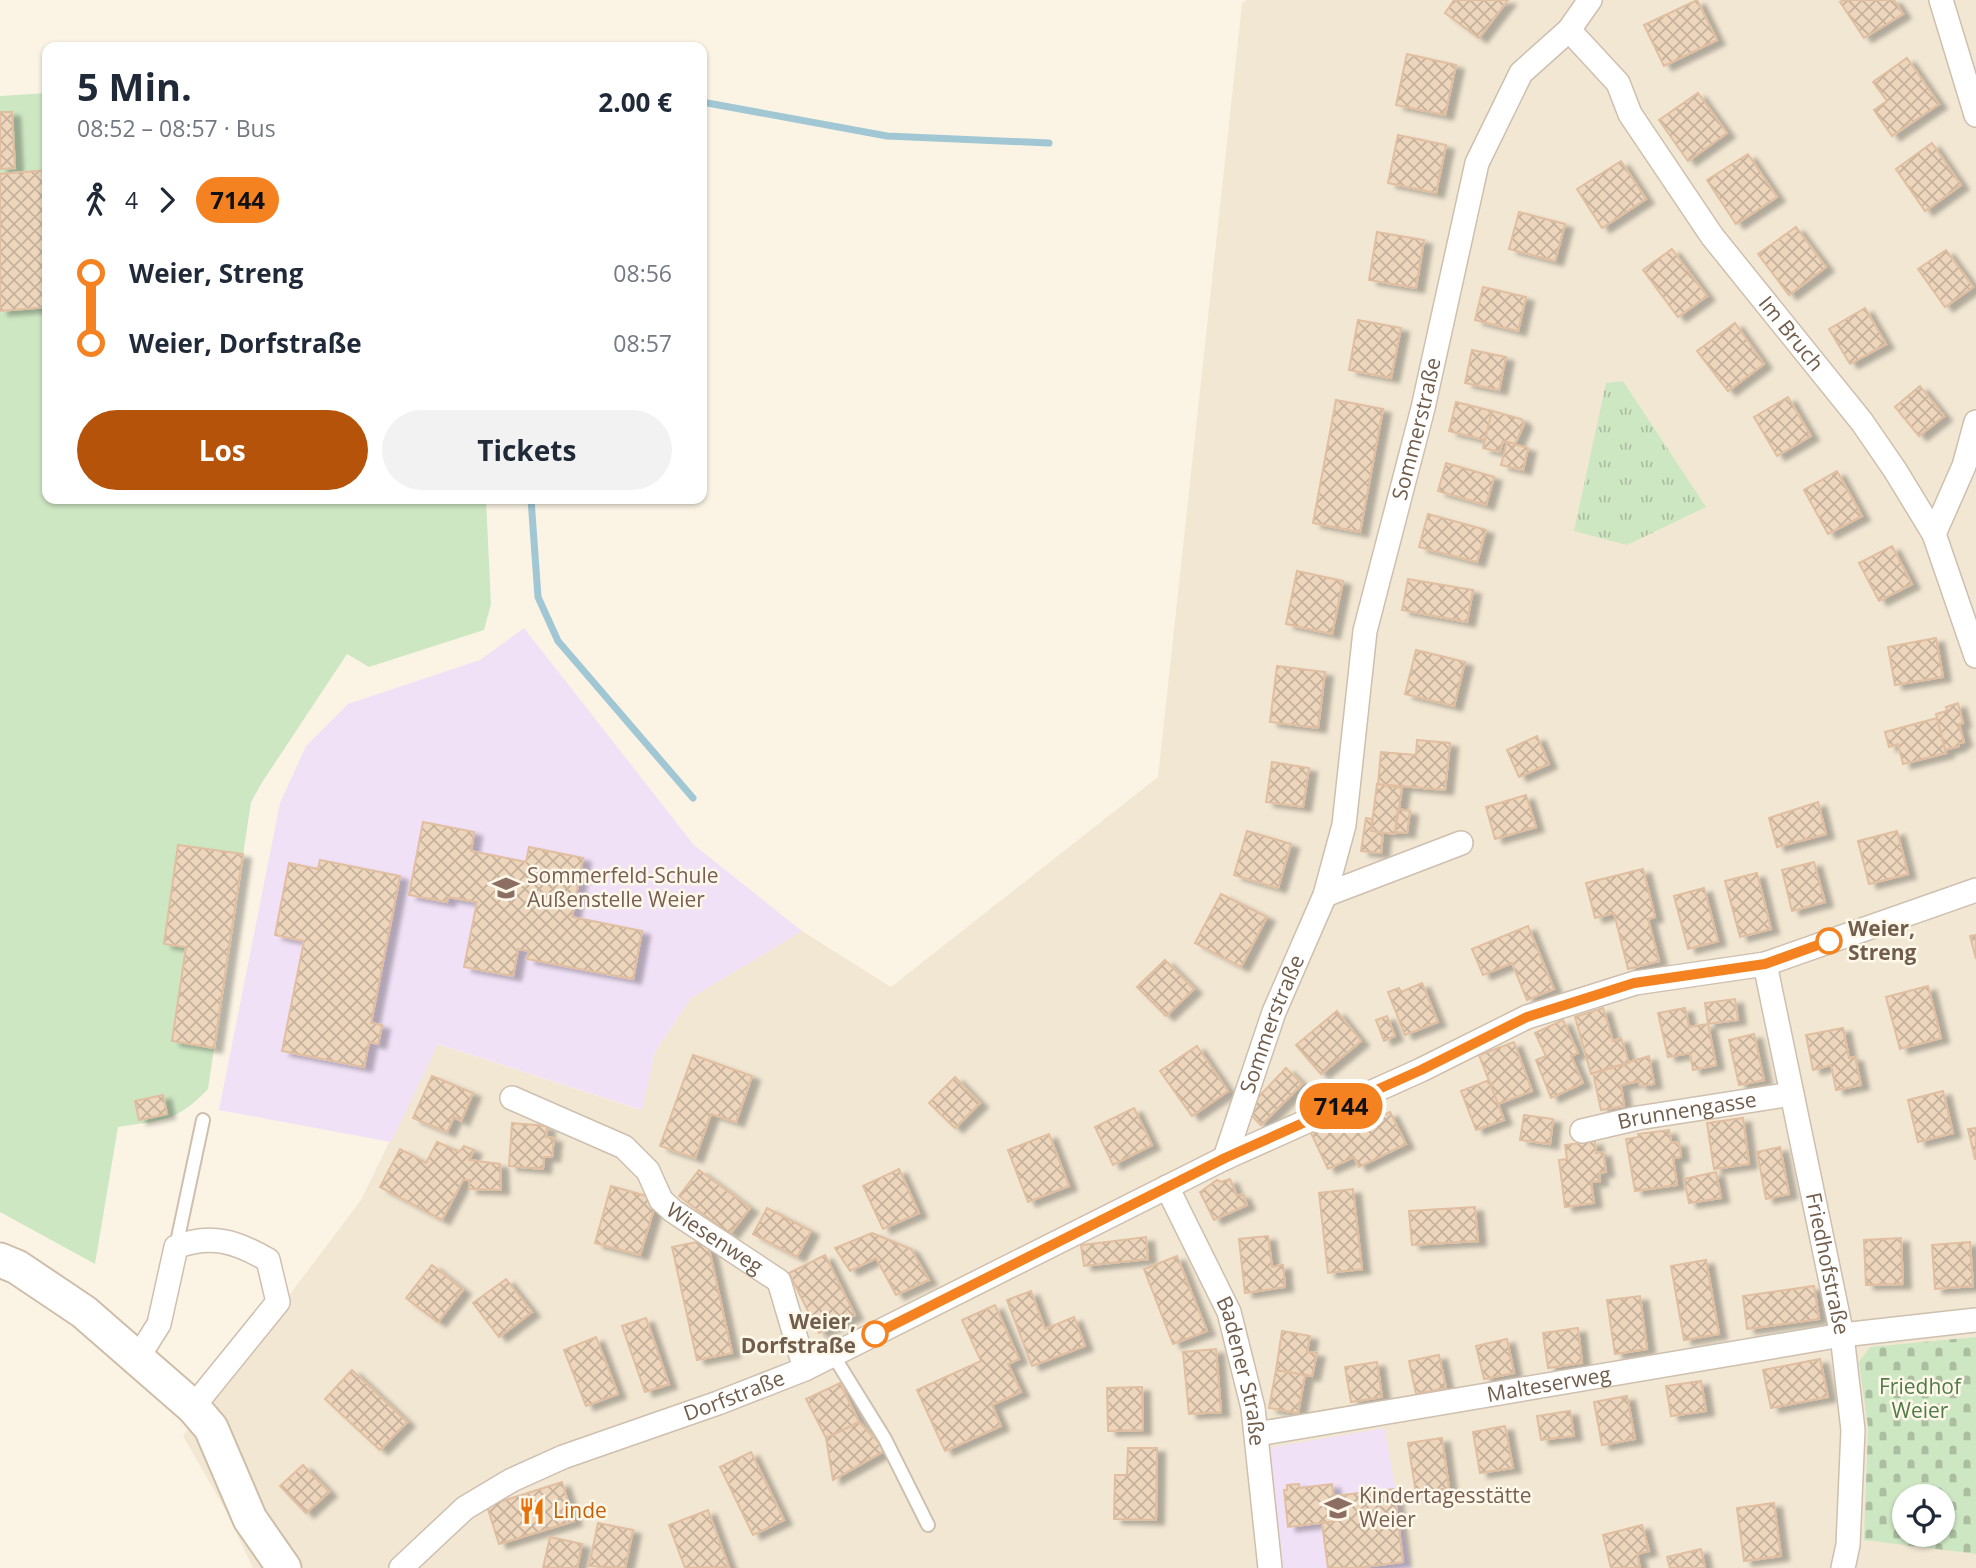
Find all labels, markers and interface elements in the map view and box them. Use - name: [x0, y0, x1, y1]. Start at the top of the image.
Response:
- text: 5 Min.: [77, 60, 192, 112]
- text: 2.00 €: [598, 84, 672, 120]
- text: 08:52 – 08:57 · Bus: [77, 112, 276, 144]
- icon: walk: [77, 181, 115, 219]
- icon: forward: [148, 181, 186, 219]
- text: 7144: [210, 183, 265, 216]
- text: 4: [125, 184, 138, 216]
- text: Weier, Streng: [129, 255, 303, 291]
- text: 08:56: [613, 257, 672, 289]
- street label: Im Bruch: [1753, 290, 1830, 376]
- text: Weier, Dorfstraße: [129, 325, 362, 361]
- text: 08:57: [613, 327, 672, 359]
- street label: Sommerstraße: [1385, 355, 1447, 503]
- button: Los: [77, 410, 368, 490]
- button: Tickets: [382, 410, 672, 490]
- place label: Sommerfeld-Schule Außenstelle Weier: [527, 861, 719, 913]
- school or university icon: Sommerfeld-Schule Außenstelle Weier: [491, 873, 521, 903]
- place label: Weier, Streng: [1848, 914, 1916, 966]
- marker: Weier, Streng: [1816, 928, 1842, 954]
- street label: Sommerstraße: [1233, 950, 1310, 1097]
- line badge: 7144: [1292, 1083, 1390, 1129]
- street label: Brunnengasse: [1614, 1085, 1758, 1135]
- text: 7144: [1314, 1089, 1368, 1122]
- street label: Friedhofstraße: [1800, 1190, 1857, 1337]
- street label: Wiesenweg: [661, 1195, 769, 1280]
- street label: Badener Straße: [1210, 1291, 1272, 1447]
- place label: Weier, Dorfstraße: [741, 1307, 856, 1359]
- marker: Weier, Dorfstraße: [862, 1321, 888, 1347]
- street label: Malteserweg: [1485, 1359, 1613, 1408]
- street label: Dorfstraße: [679, 1363, 788, 1427]
- park label: Friedhof Weier: [1879, 1372, 1963, 1424]
- place label: Kindertagesstätte Weier: [1359, 1481, 1532, 1533]
- map controls: [1892, 1484, 1955, 1547]
- button: locate: [1892, 1484, 1955, 1547]
- school or university icon: Kindertagesstätte Weier: [1323, 1493, 1353, 1523]
- restaurant icon: Linde: [517, 1496, 547, 1526]
- place label: Linde: [553, 1496, 607, 1524]

